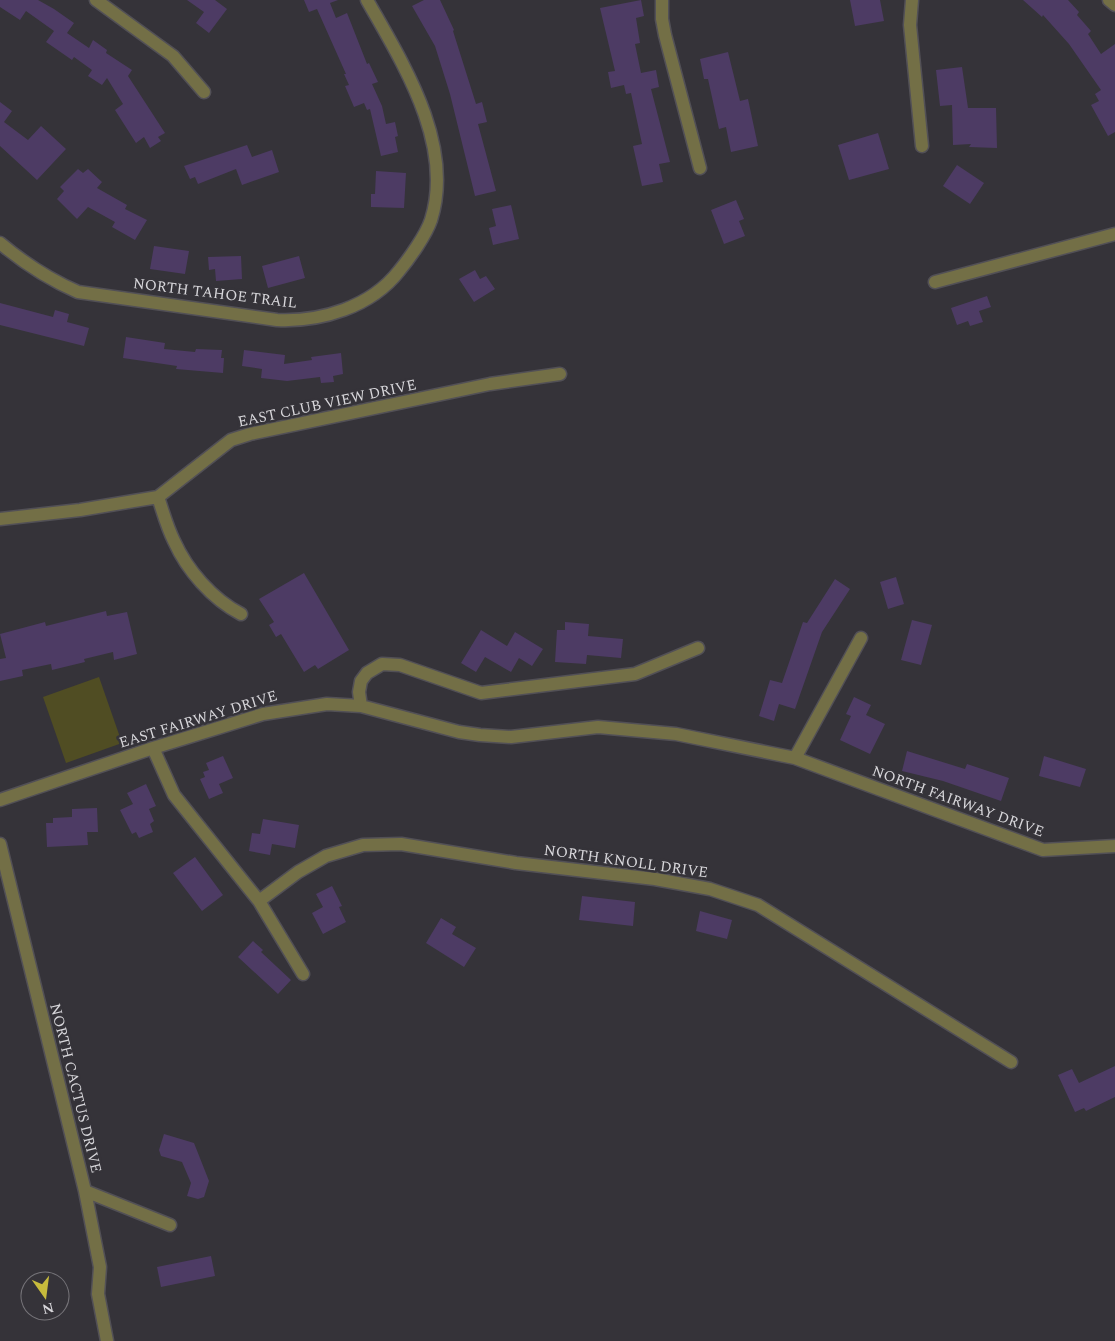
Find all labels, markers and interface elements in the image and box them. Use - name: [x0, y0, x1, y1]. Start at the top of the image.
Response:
- street label: NORTH TAHOE TRAIL: [132, 272, 298, 315]
- street label: EAST CLUB VIEW DRIVE: [236, 373, 419, 434]
- street label: EAST FAIRWAY DRIVE: [116, 684, 280, 755]
- street label: NORTH FAIRWAY DRIVE: [869, 760, 1047, 843]
- street label: NORTH KNOLL DRIVE: [542, 839, 710, 884]
- street label: NORTH CACTUS DRIVE: [43, 1001, 108, 1175]
- north arrow: [20, 1271, 70, 1321]
- text: N: [40, 1297, 56, 1320]

